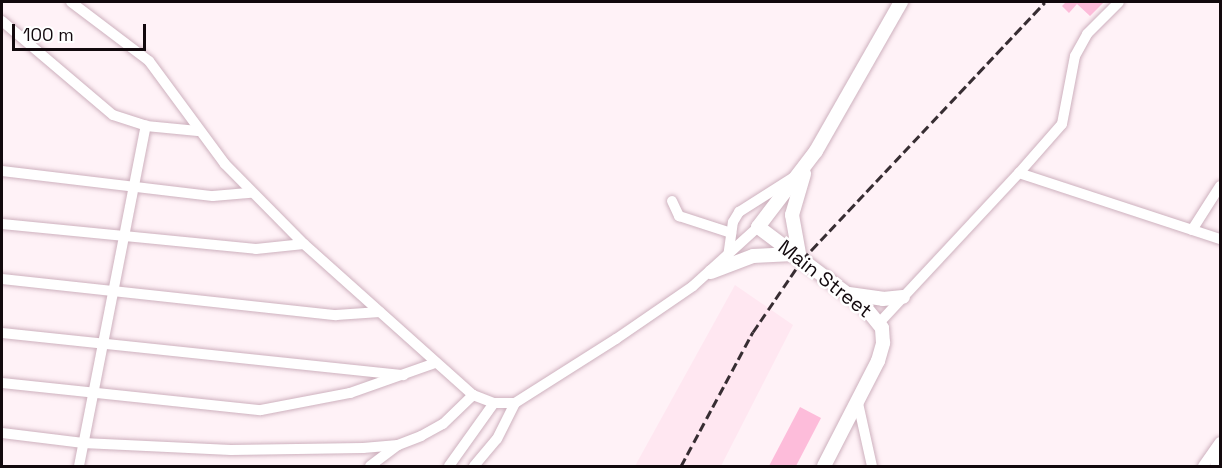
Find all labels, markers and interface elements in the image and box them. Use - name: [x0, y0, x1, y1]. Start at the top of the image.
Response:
- scale bar: [15, 12, 148, 50]
- text: 100 m: [23, 23, 74, 46]
- street label: Main Street: [773, 235, 877, 323]

